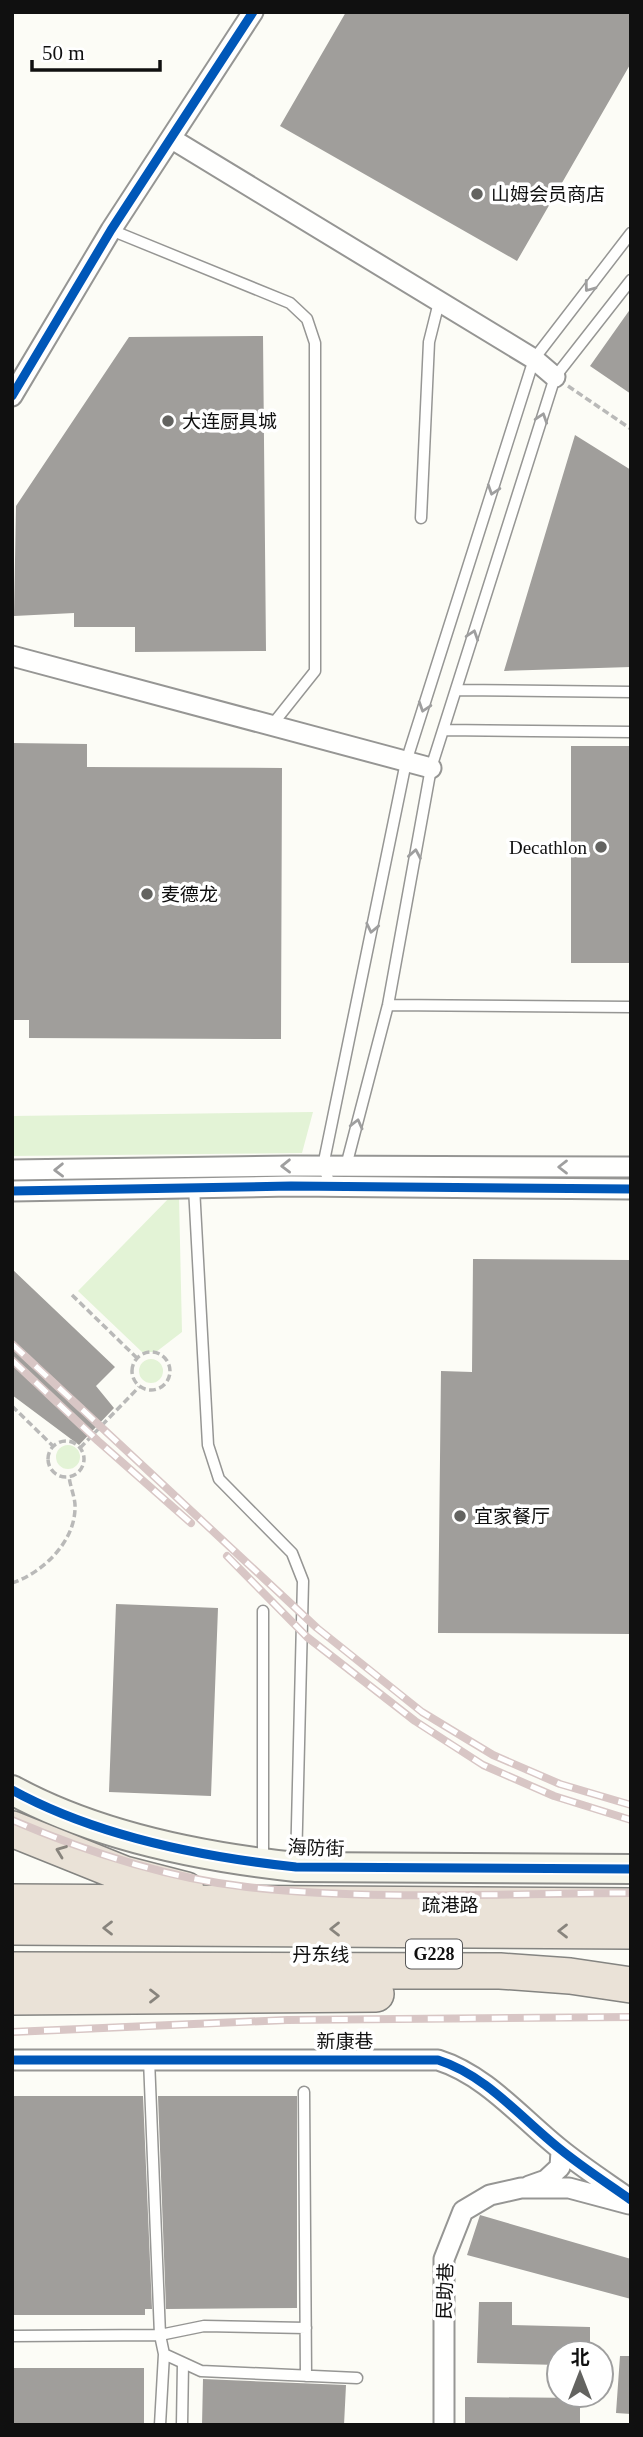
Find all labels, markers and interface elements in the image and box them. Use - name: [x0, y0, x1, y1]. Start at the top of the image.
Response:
- scale bar: [32, 28, 159, 72]
- text: 50 m: [42, 41, 85, 65]
- place label: 山姆会员商店: [491, 184, 605, 205]
- marker: 山姆会员商店: [469, 186, 485, 202]
- one-way arrow: [585, 280, 598, 292]
- place label: 大连厨具城: [182, 411, 277, 432]
- one-way arrow: [533, 412, 548, 424]
- marker: 大连厨具城: [160, 413, 176, 429]
- one-way arrow: [486, 483, 501, 495]
- one-way arrow: [465, 629, 480, 641]
- one-way arrow: [418, 700, 432, 712]
- place label: Decathlon: [509, 837, 588, 858]
- marker: Decathlon: [593, 839, 609, 855]
- one-way arrow: [407, 848, 422, 860]
- place label: 麦德龙: [161, 884, 218, 905]
- marker: 麦德龙: [139, 886, 155, 902]
- one-way arrow: [365, 922, 380, 934]
- one-way arrow: [349, 1118, 363, 1130]
- one-way arrow: [280, 1158, 291, 1174]
- one-way arrow: [557, 1159, 567, 1175]
- one-way arrow: [53, 1162, 64, 1177]
- place label: 宜家餐厅: [474, 1506, 550, 1527]
- marker: 宜家餐厅: [452, 1508, 468, 1524]
- street label: 海防街: [287, 1837, 345, 1859]
- one-way arrow: [56, 1845, 68, 1859]
- street label: 疏港路: [421, 1895, 479, 1916]
- one-way arrow: [102, 1920, 112, 1936]
- one-way arrow: [329, 1921, 340, 1937]
- one-way arrow: [557, 1923, 567, 1939]
- road number: G228: [406, 1940, 462, 1968]
- street label: 丹东线: [292, 1944, 350, 1965]
- one-way arrow: [149, 1989, 160, 2004]
- street label: 新康巷: [316, 2031, 374, 2052]
- street label: 民助巷: [434, 2262, 456, 2320]
- north arrow: [545, 2339, 615, 2409]
- text: 北: [570, 2347, 590, 2368]

